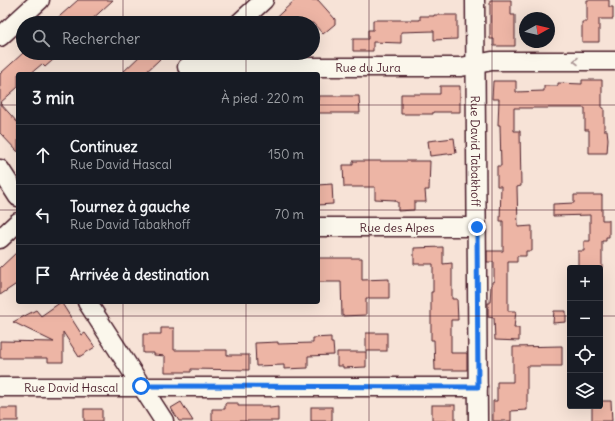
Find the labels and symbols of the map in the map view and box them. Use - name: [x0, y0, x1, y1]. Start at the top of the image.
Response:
- north arrow: [519, 12, 555, 48]
- one-way arrow: [573, 57, 579, 65]
- street label: Rue du Jura: [335, 60, 401, 75]
- street label: Rue David Tabakhoff: [468, 95, 484, 208]
- route end: [468, 218, 486, 236]
- street label: Rue des Alpes: [360, 220, 434, 235]
- route start: [132, 377, 150, 395]
- street label: Rue David Hascal: [24, 380, 118, 395]

